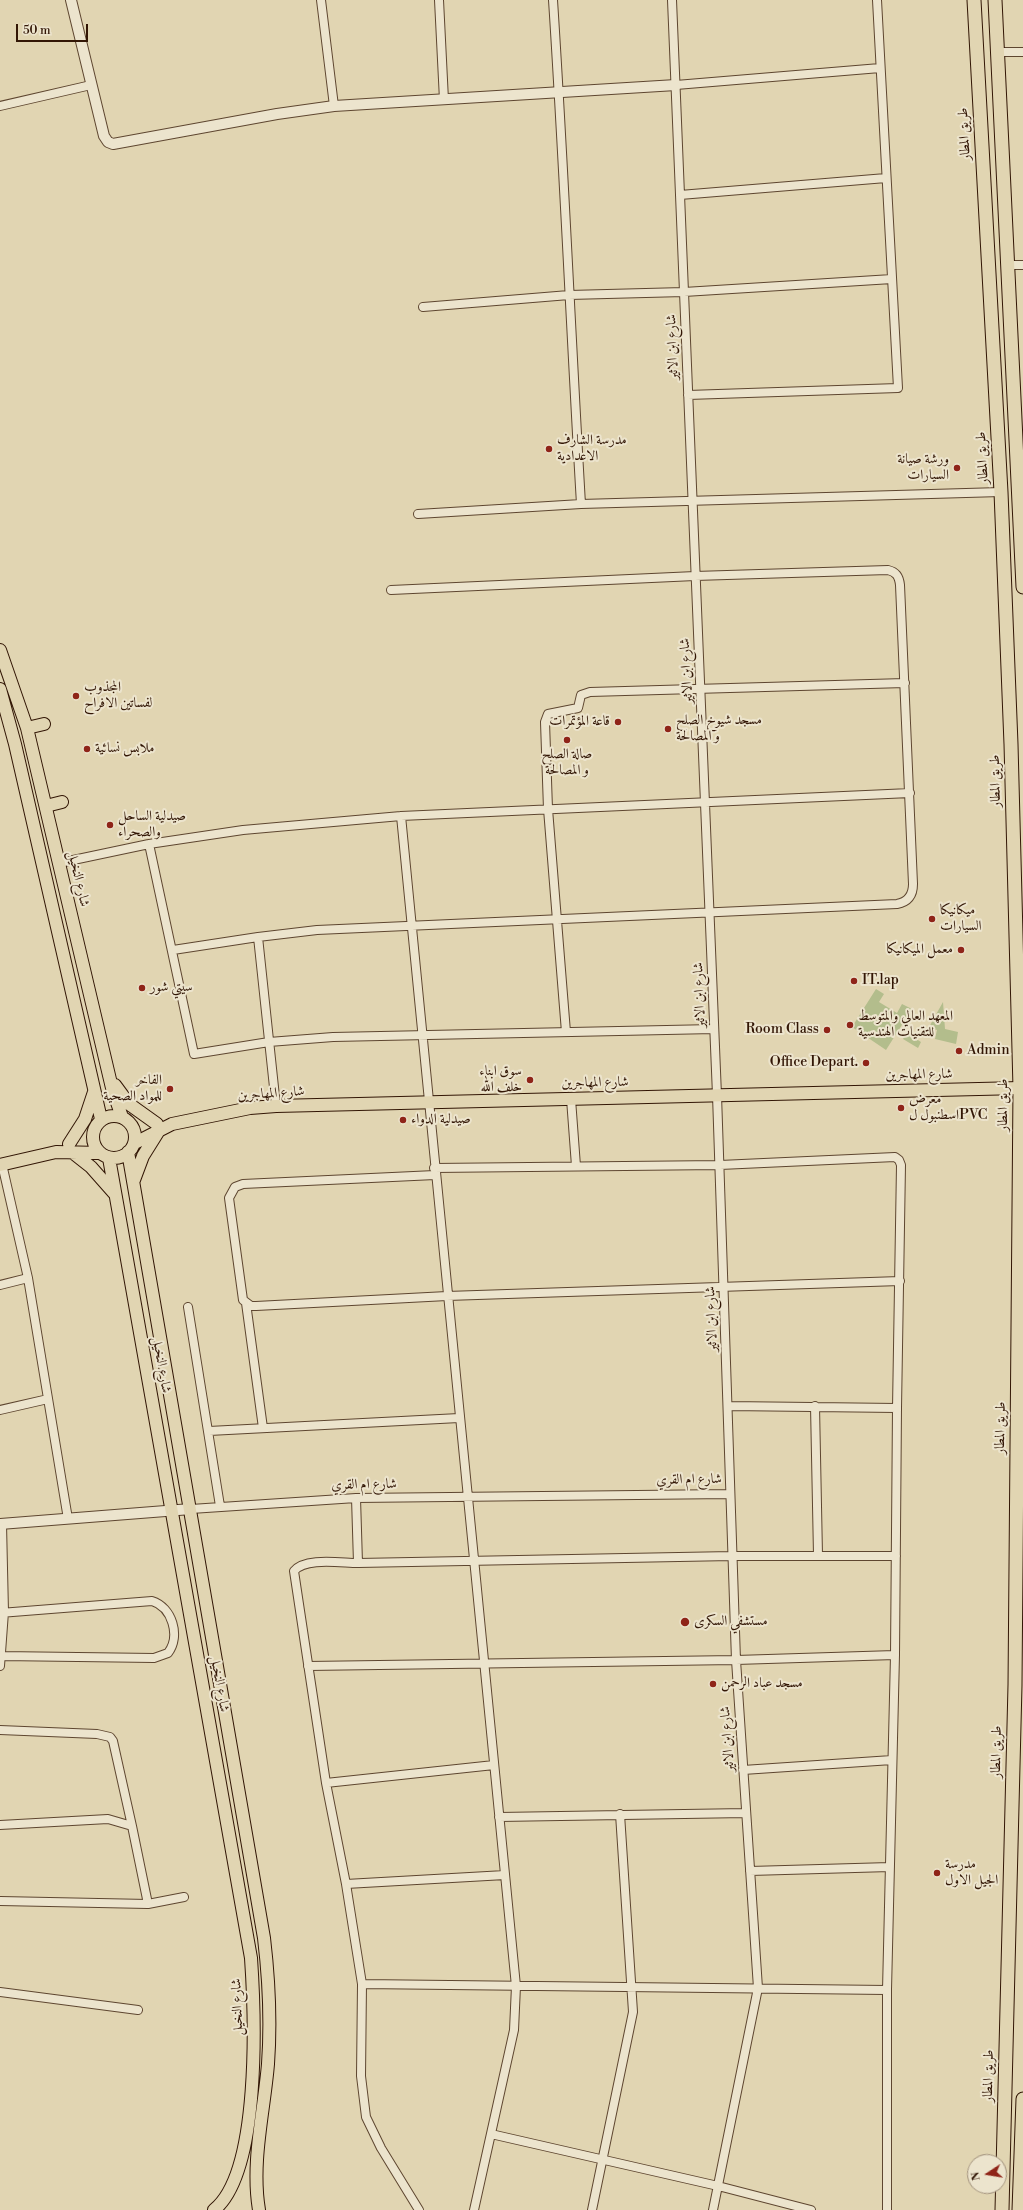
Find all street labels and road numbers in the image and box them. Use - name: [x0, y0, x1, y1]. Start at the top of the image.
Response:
- street label: طريق المطار: [955, 107, 975, 161]
- street label: شارع ابن الاثير: [663, 314, 683, 380]
- street label: طريق المطار: [973, 431, 993, 485]
- street label: شارع ابن الاثير: [677, 638, 697, 704]
- street label: طريق المطار: [987, 754, 1005, 808]
- street label: شارع النخيل: [63, 849, 93, 909]
- street label: شارع ابن الاثير: [690, 962, 710, 1028]
- street label: شارع المهاجرين: [885, 1066, 953, 1084]
- street label: شارع المهاجرين: [561, 1074, 629, 1092]
- street label: طريق المطار: [996, 1078, 1012, 1132]
- street label: شارع المهاجرين: [237, 1083, 305, 1105]
- street label: شارع ابن الاثير: [702, 1286, 722, 1352]
- street label: شارع النخيل: [148, 1335, 174, 1395]
- street label: طريق المطار: [992, 1401, 1010, 1455]
- street label: شارع ام القري: [656, 1471, 722, 1489]
- street label: شارع ام القري: [331, 1476, 397, 1494]
- street label: شارع النخيل: [206, 1654, 232, 1714]
- street label: شارع ابن الاثير: [717, 1706, 739, 1772]
- street label: طريق المطار: [988, 1725, 1006, 1779]
- street label: شارع النخيل: [229, 1978, 247, 2036]
- street label: طريق المطار: [980, 2049, 998, 2103]

